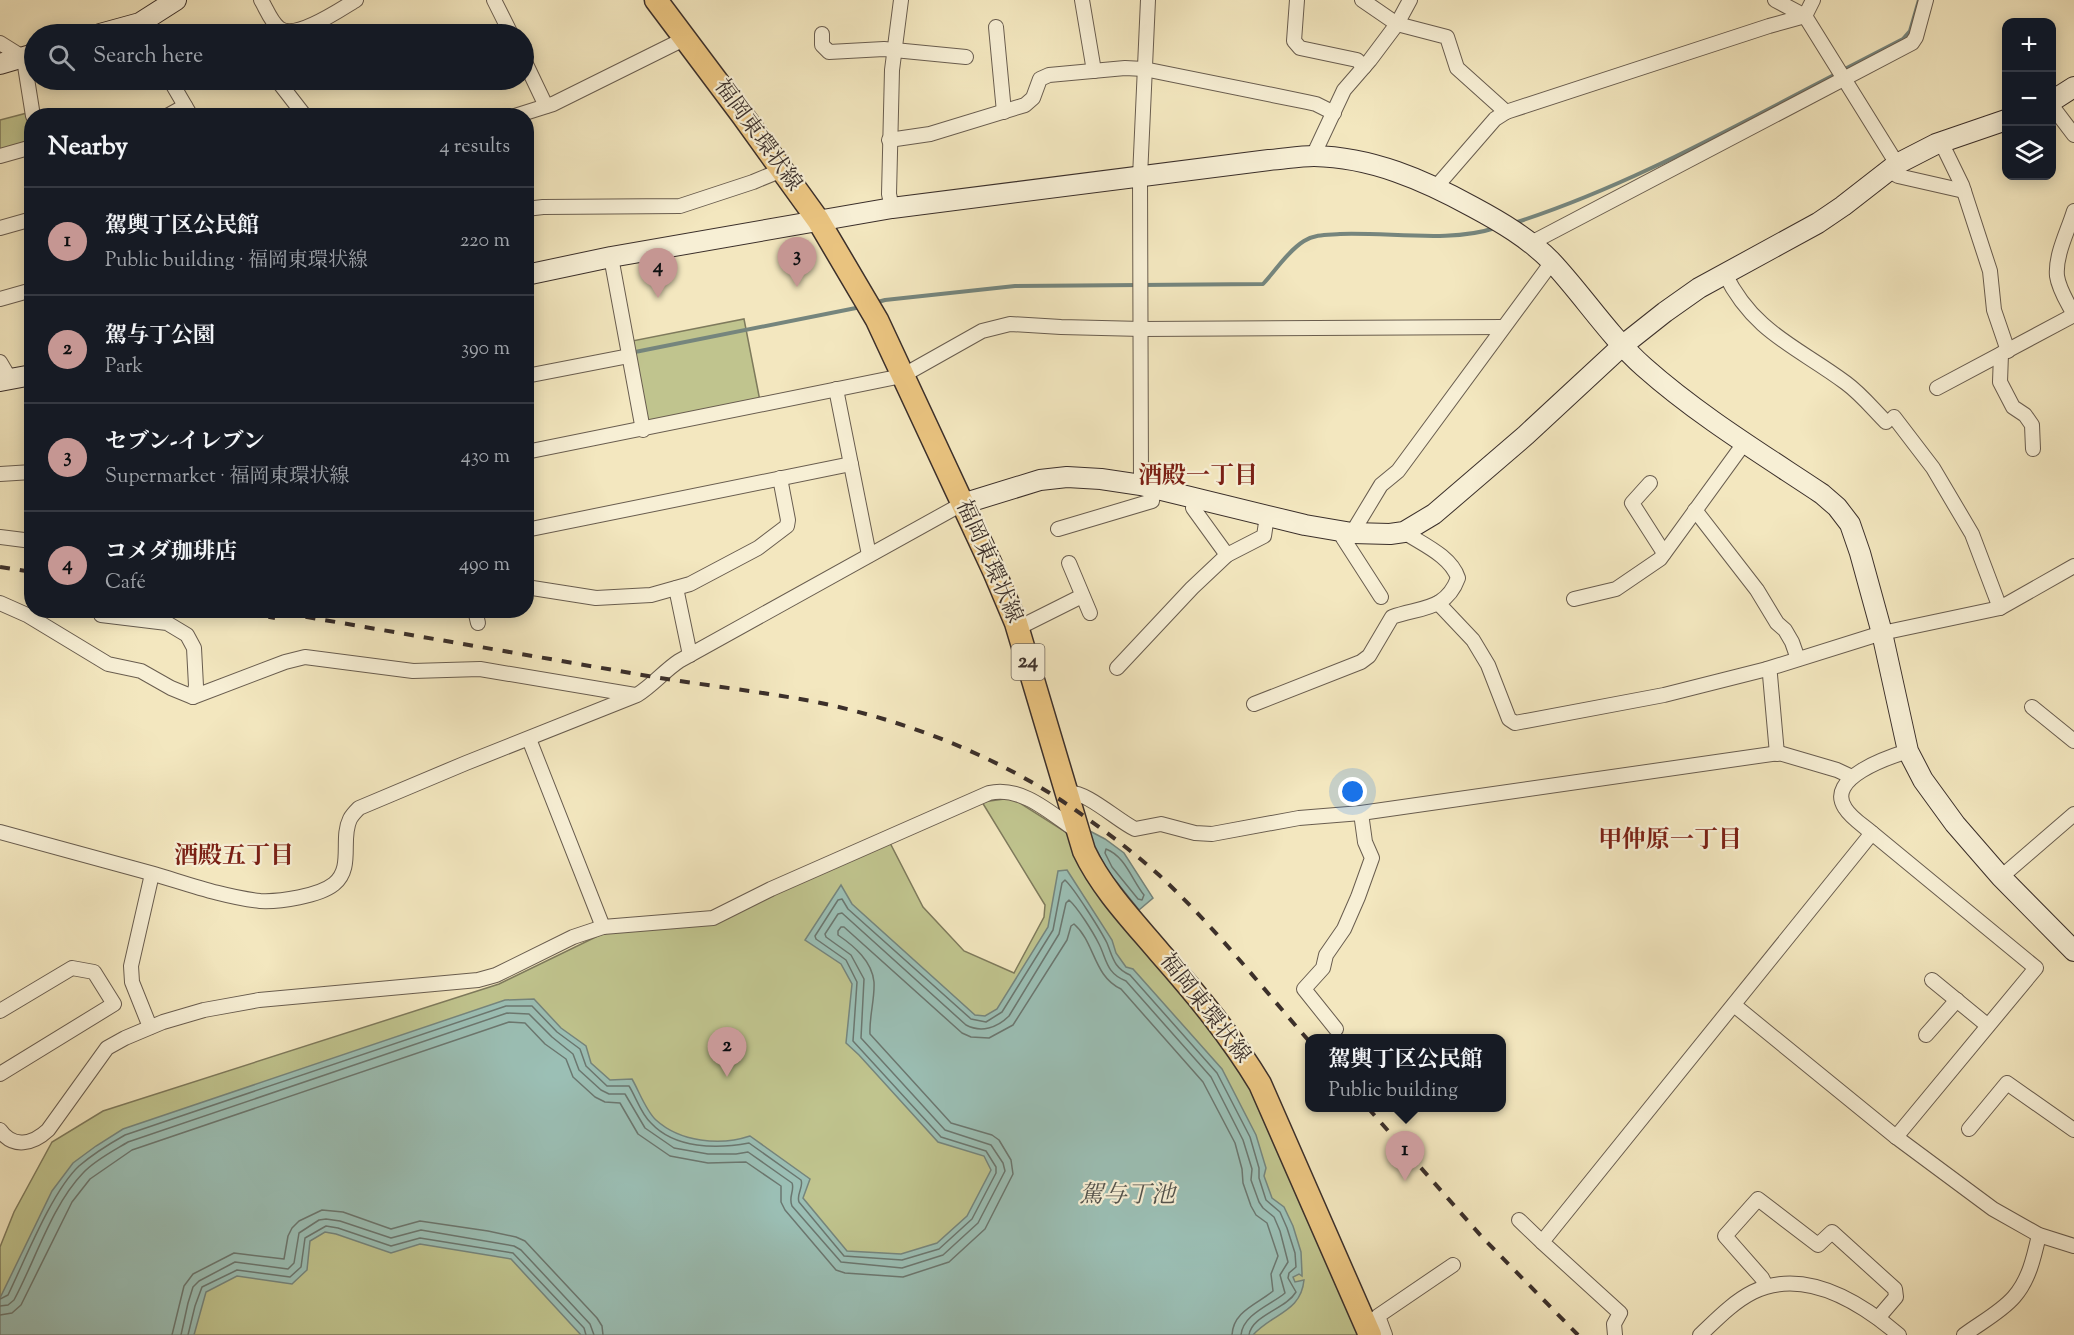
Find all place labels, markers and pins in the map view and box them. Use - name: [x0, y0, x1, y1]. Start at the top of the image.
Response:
- pin: 3: [778, 238, 816, 287]
- pin: 4: [638, 248, 678, 298]
- pin: 2: [708, 1028, 746, 1077]
- pin: 1: [1386, 1132, 1424, 1181]

